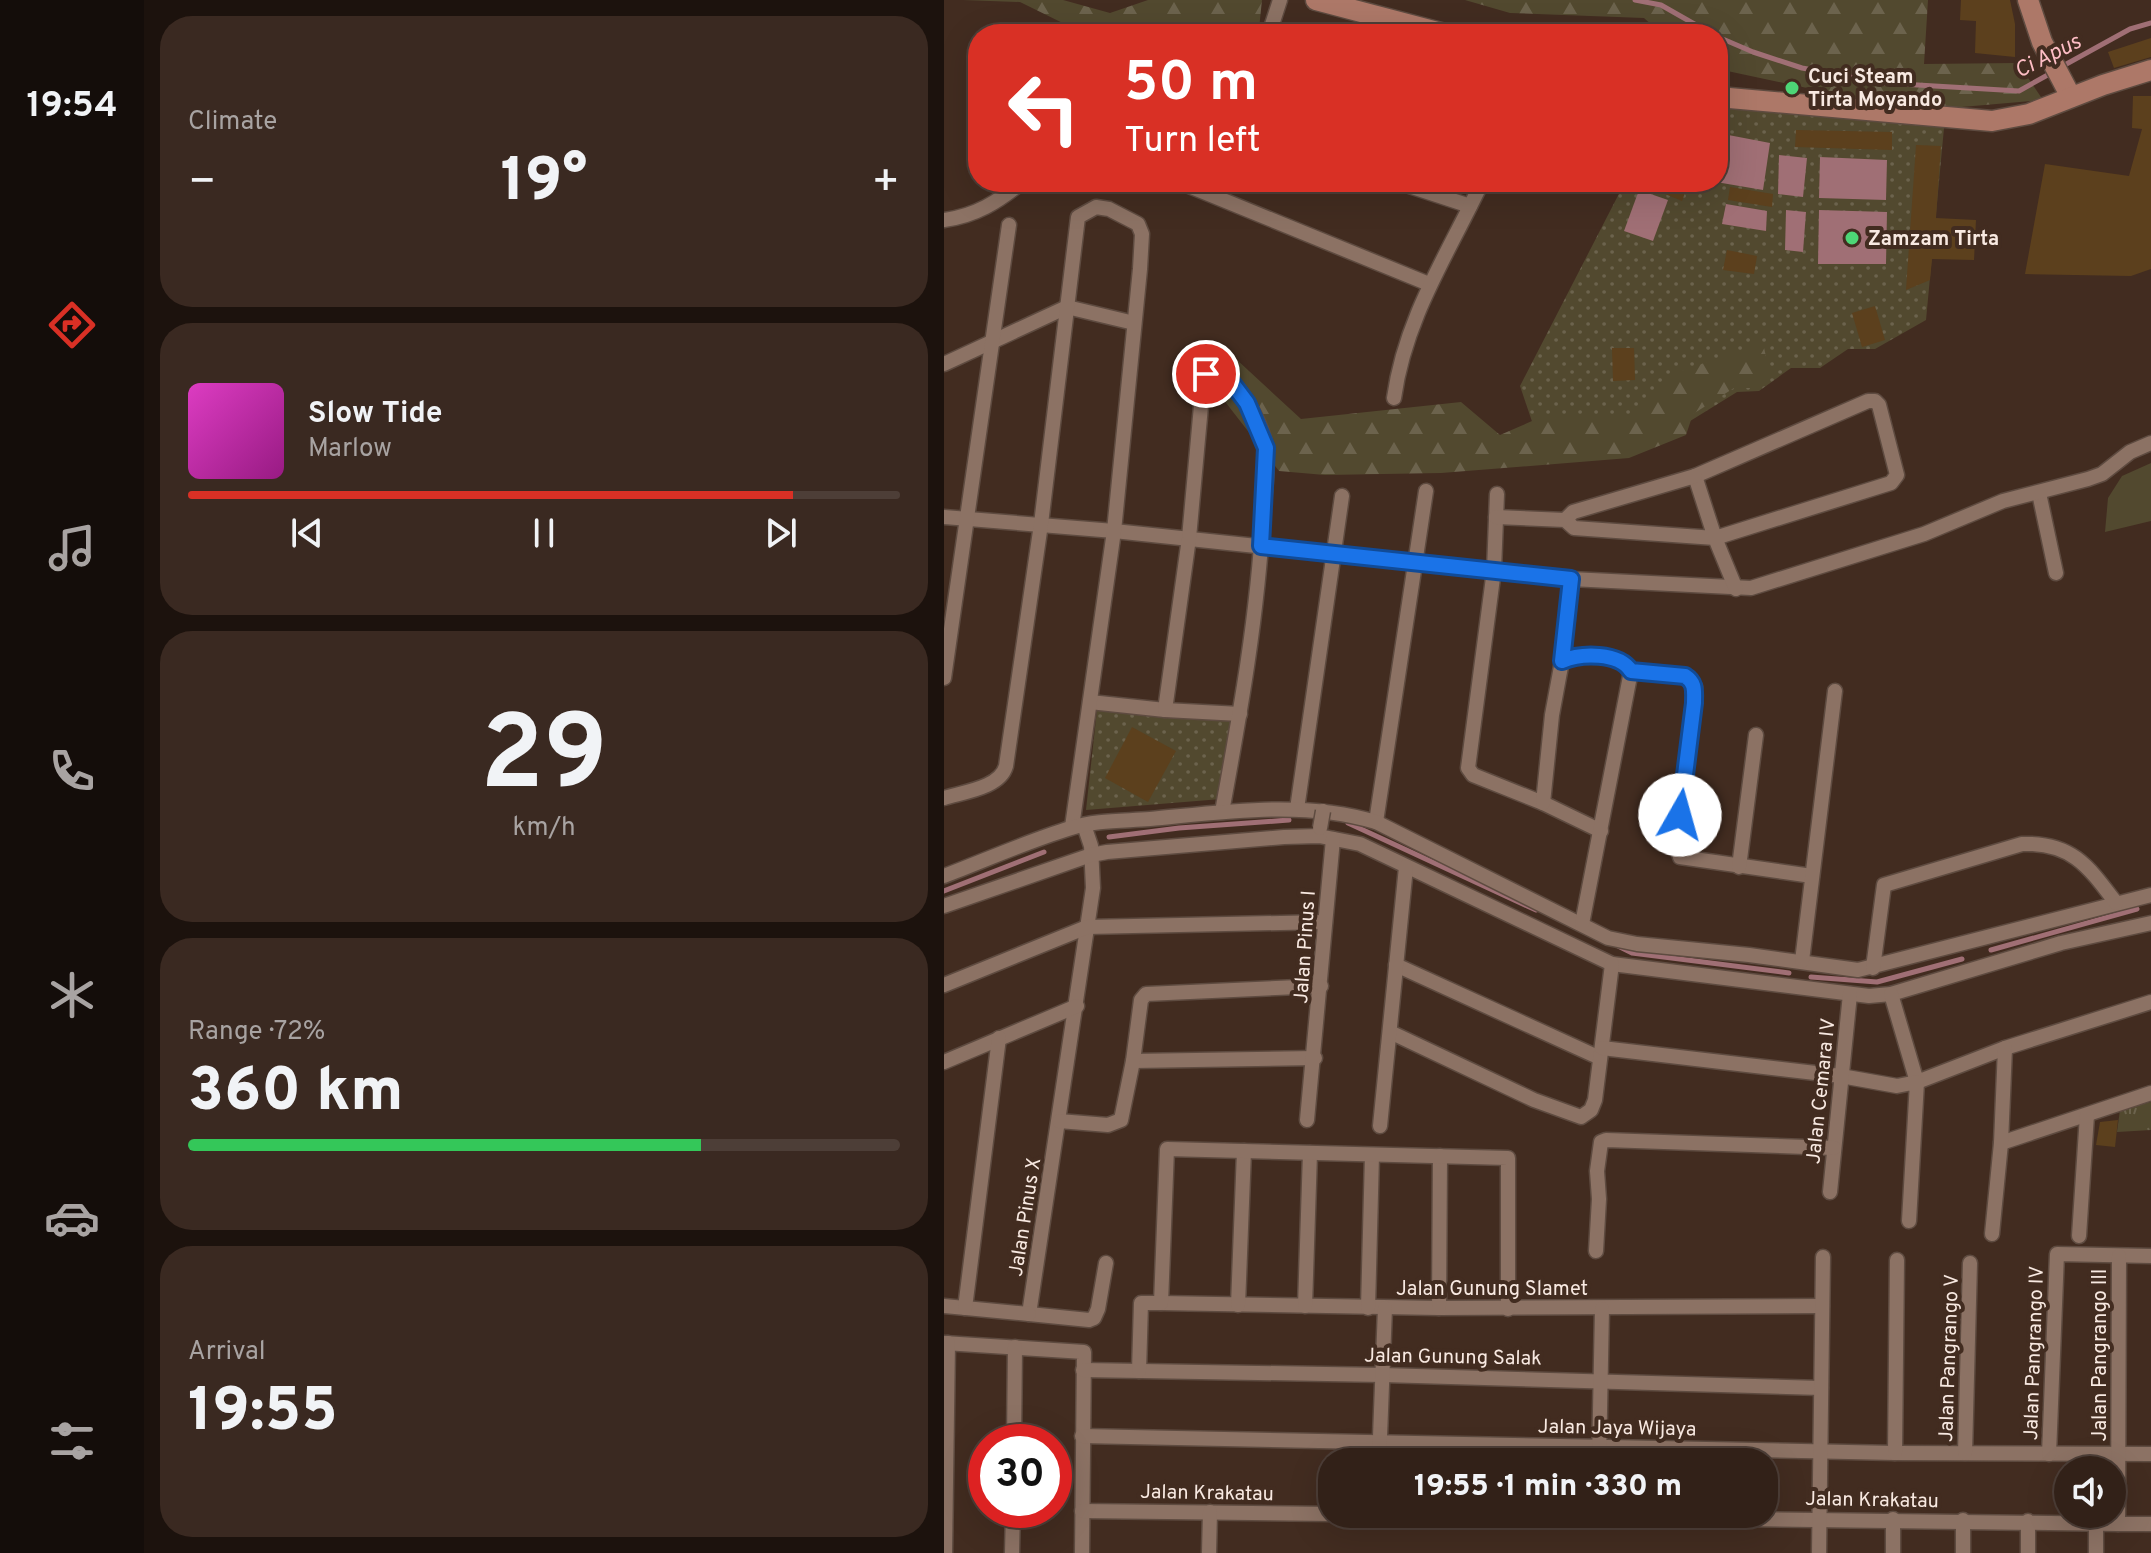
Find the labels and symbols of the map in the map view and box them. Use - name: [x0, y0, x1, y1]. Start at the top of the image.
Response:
- water label: Ci Apus: [2010, 29, 2087, 85]
- place label: Cuci Steam Tirta Moyando: [1808, 65, 1942, 114]
- marker: Cuci Steam Tirta Moyando: [1783, 79, 1801, 97]
- place label: Zamzam Tirta: [1868, 227, 1999, 253]
- marker: Zamzam Tirta: [1843, 229, 1861, 247]
- pin: [1172, 340, 1240, 408]
- position arrow: [1638, 773, 1722, 857]
- street label: Jalan Pinus I: [1289, 890, 1323, 1005]
- street label: Jalan Cemara IV: [1801, 1017, 1843, 1165]
- street label: Jalan Pinus X: [1004, 1156, 1048, 1278]
- street label: Jalan Pangrango IV: [2019, 1265, 2051, 1441]
- street label: Jalan Pangrango III: [2088, 1269, 2114, 1441]
- street label: Jalan Pangrango V: [1934, 1273, 1966, 1443]
- street label: Jalan Gunung Slamet: [1396, 1277, 1588, 1303]
- street label: Jalan Gunung Salak: [1364, 1343, 1542, 1373]
- street label: Jalan Jaya Wijaya: [1537, 1415, 1696, 1443]
- speed limit sign: 30: [968, 1424, 1072, 1528]
- street label: Jalan Krakatau: [1140, 1480, 1274, 1508]
- street label: Jalan Krakatau: [1805, 1487, 1939, 1515]

